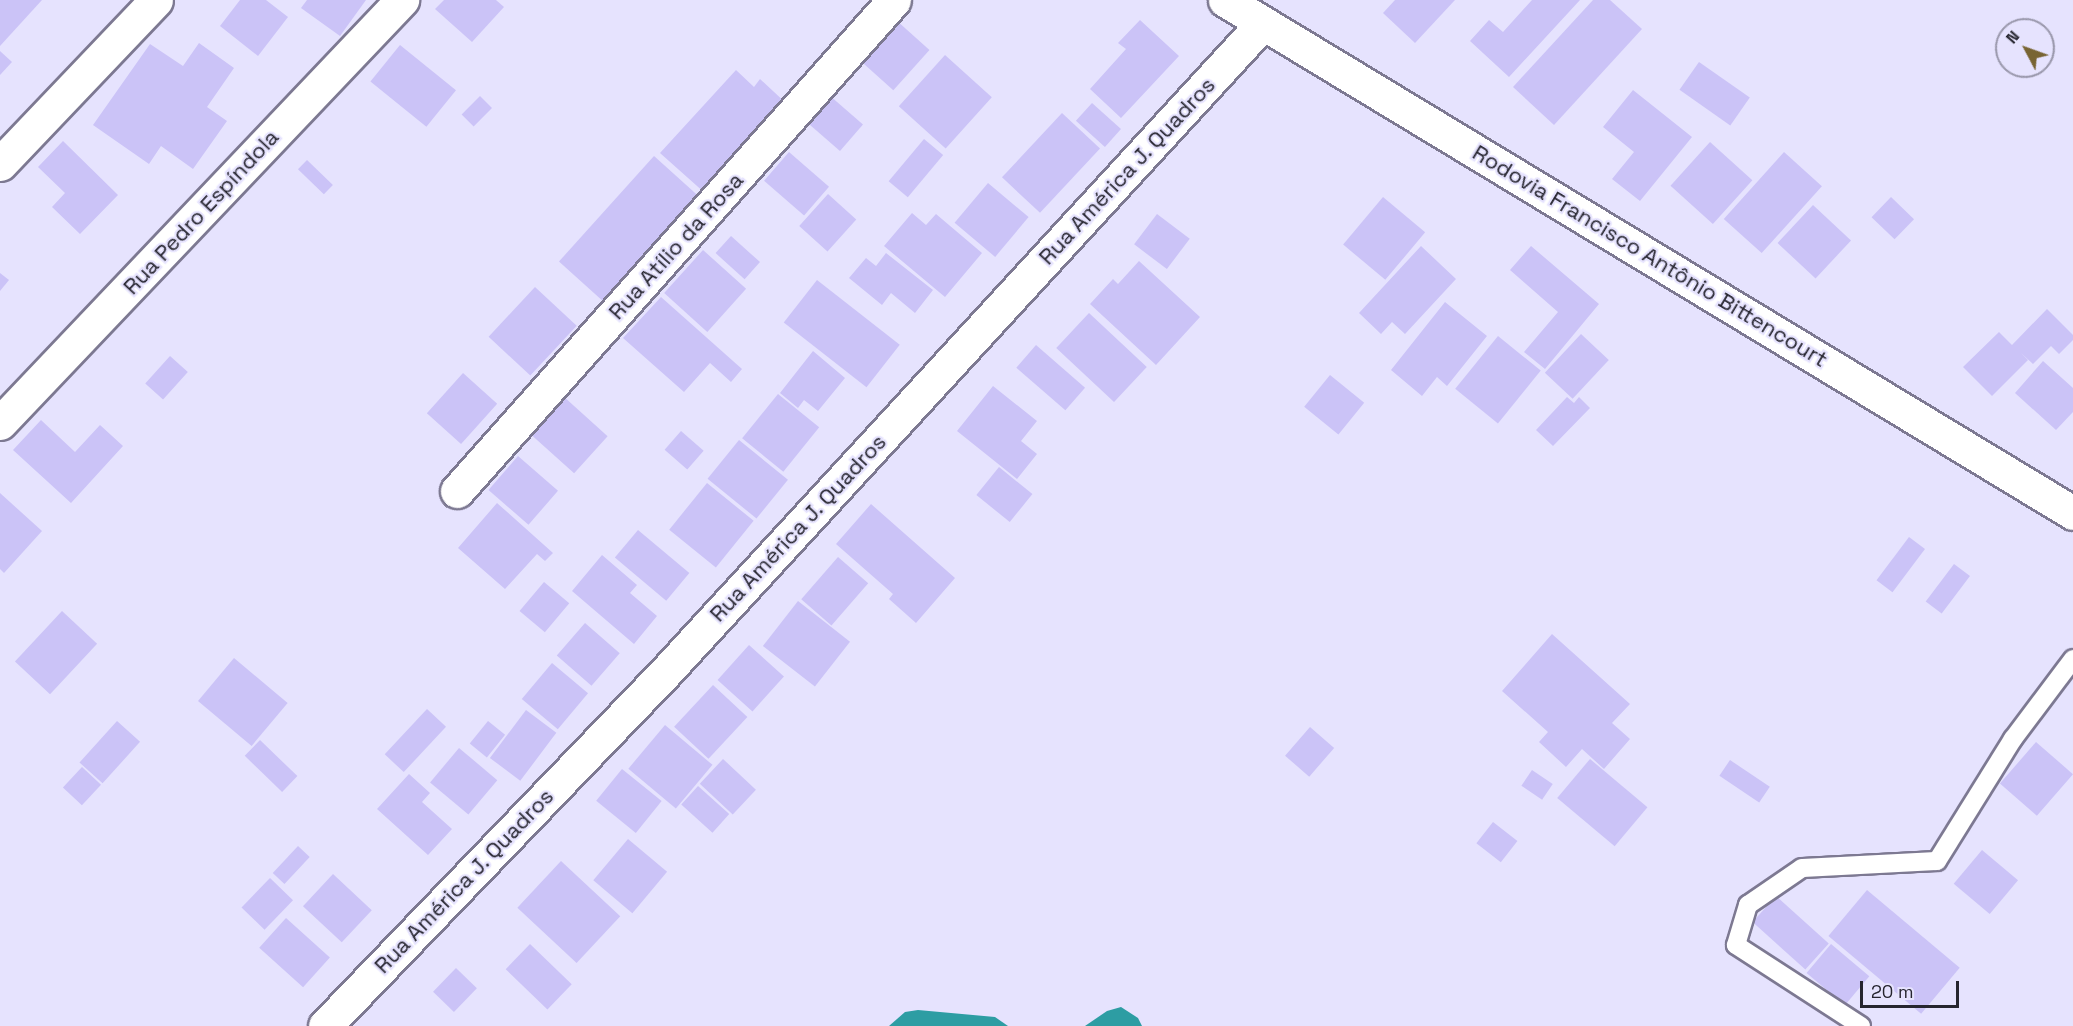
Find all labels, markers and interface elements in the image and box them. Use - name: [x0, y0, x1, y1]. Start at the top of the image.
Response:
- north arrow: [1995, 18, 2055, 78]
- text: N: [2001, 26, 2024, 48]
- street label: Rua América J. Quadros: [1033, 72, 1221, 270]
- street label: Rua Pedro Espíndola: [118, 124, 284, 300]
- street label: Rodovia Francisco Antônio Bittencourt: [1468, 139, 1832, 373]
- street label: Rua Atílio da Rosa: [603, 167, 749, 325]
- street label: Rua América J. Quadros: [704, 429, 892, 627]
- street label: Rua América J. Quadros: [369, 783, 559, 979]
- scale bar: [1863, 969, 1962, 1007]
- text: 20 m: [1871, 980, 1914, 1003]

